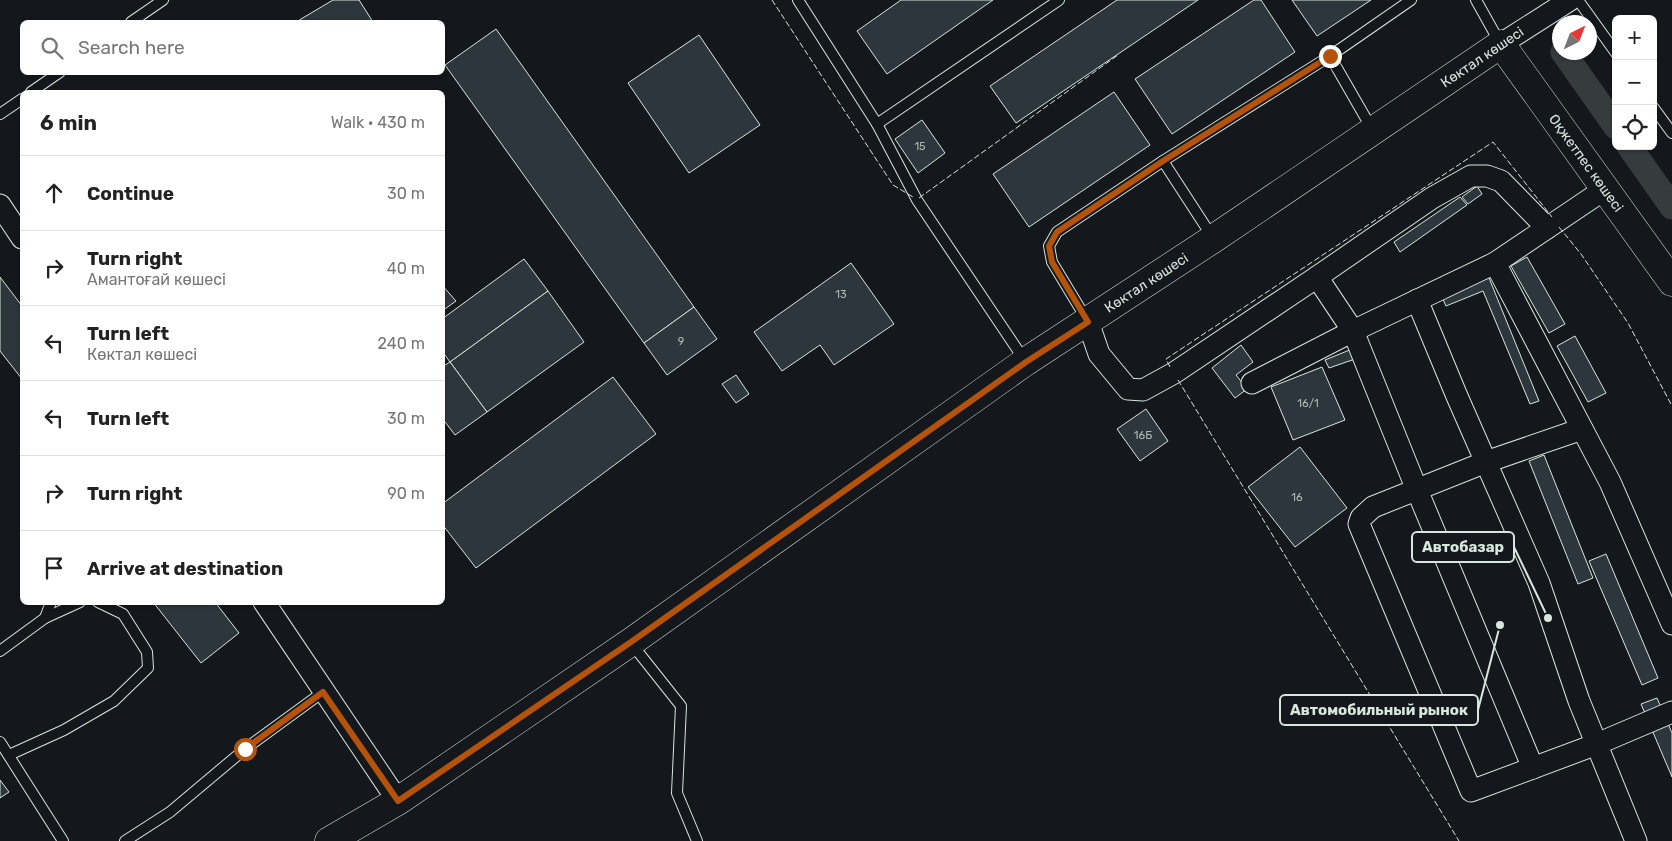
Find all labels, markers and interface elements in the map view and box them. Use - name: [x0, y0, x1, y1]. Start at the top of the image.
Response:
- north arrow: [1552, 15, 1597, 60]
- map controls: [1612, 15, 1657, 150]
- button: +: [1612, 15, 1657, 60]
- search box: [20, 20, 445, 75]
- street label: Көктал көшесі: [1438, 23, 1527, 91]
- icon: search: [38, 34, 66, 62]
- text: Search here: [78, 36, 185, 59]
- route end: [1319, 45, 1342, 68]
- button: −: [1612, 60, 1657, 105]
- button: locate: [1612, 105, 1657, 150]
- text: 6 min: [40, 110, 97, 135]
- street label: Оқжетпес көшесі: [1545, 111, 1627, 215]
- text: Walk · 430 m: [331, 113, 425, 132]
- house number: 15: [914, 140, 926, 153]
- icon: ahead: [40, 179, 68, 207]
- text: Continue: [87, 182, 174, 205]
- text: 30 m: [387, 184, 425, 203]
- text: Turn right: [87, 247, 182, 270]
- street label: Көктал көшесі: [1101, 250, 1192, 317]
- icon: right: [40, 254, 68, 282]
- text: 40 m: [387, 259, 425, 278]
- text: Амантоғай көшесі: [87, 270, 226, 289]
- house number: 13: [835, 288, 847, 301]
- text: Turn left: [87, 322, 169, 345]
- icon: left: [40, 329, 68, 357]
- text: 240 m: [378, 334, 425, 353]
- house number: 9: [678, 335, 684, 348]
- text: Көктал көшесі: [87, 345, 197, 364]
- house number: 16/1: [1297, 397, 1319, 410]
- icon: left: [40, 404, 68, 432]
- text: Turn left: [87, 407, 169, 430]
- text: 30 m: [387, 409, 425, 428]
- house number: 16Б: [1134, 429, 1152, 442]
- icon: right: [40, 479, 68, 507]
- text: Turn right: [87, 482, 182, 505]
- text: 90 m: [387, 484, 425, 503]
- house number: 16: [1291, 491, 1303, 504]
- callout: Автобазар: [1412, 532, 1514, 562]
- text: Автобазар: [1422, 538, 1504, 556]
- icon: arrive: [40, 554, 68, 582]
- text: Arrive at destination: [87, 557, 283, 580]
- callout: Автомобильный рынок: [1280, 695, 1478, 725]
- text: Автомобильный рынок: [1290, 701, 1468, 719]
- route start: [234, 738, 257, 761]

